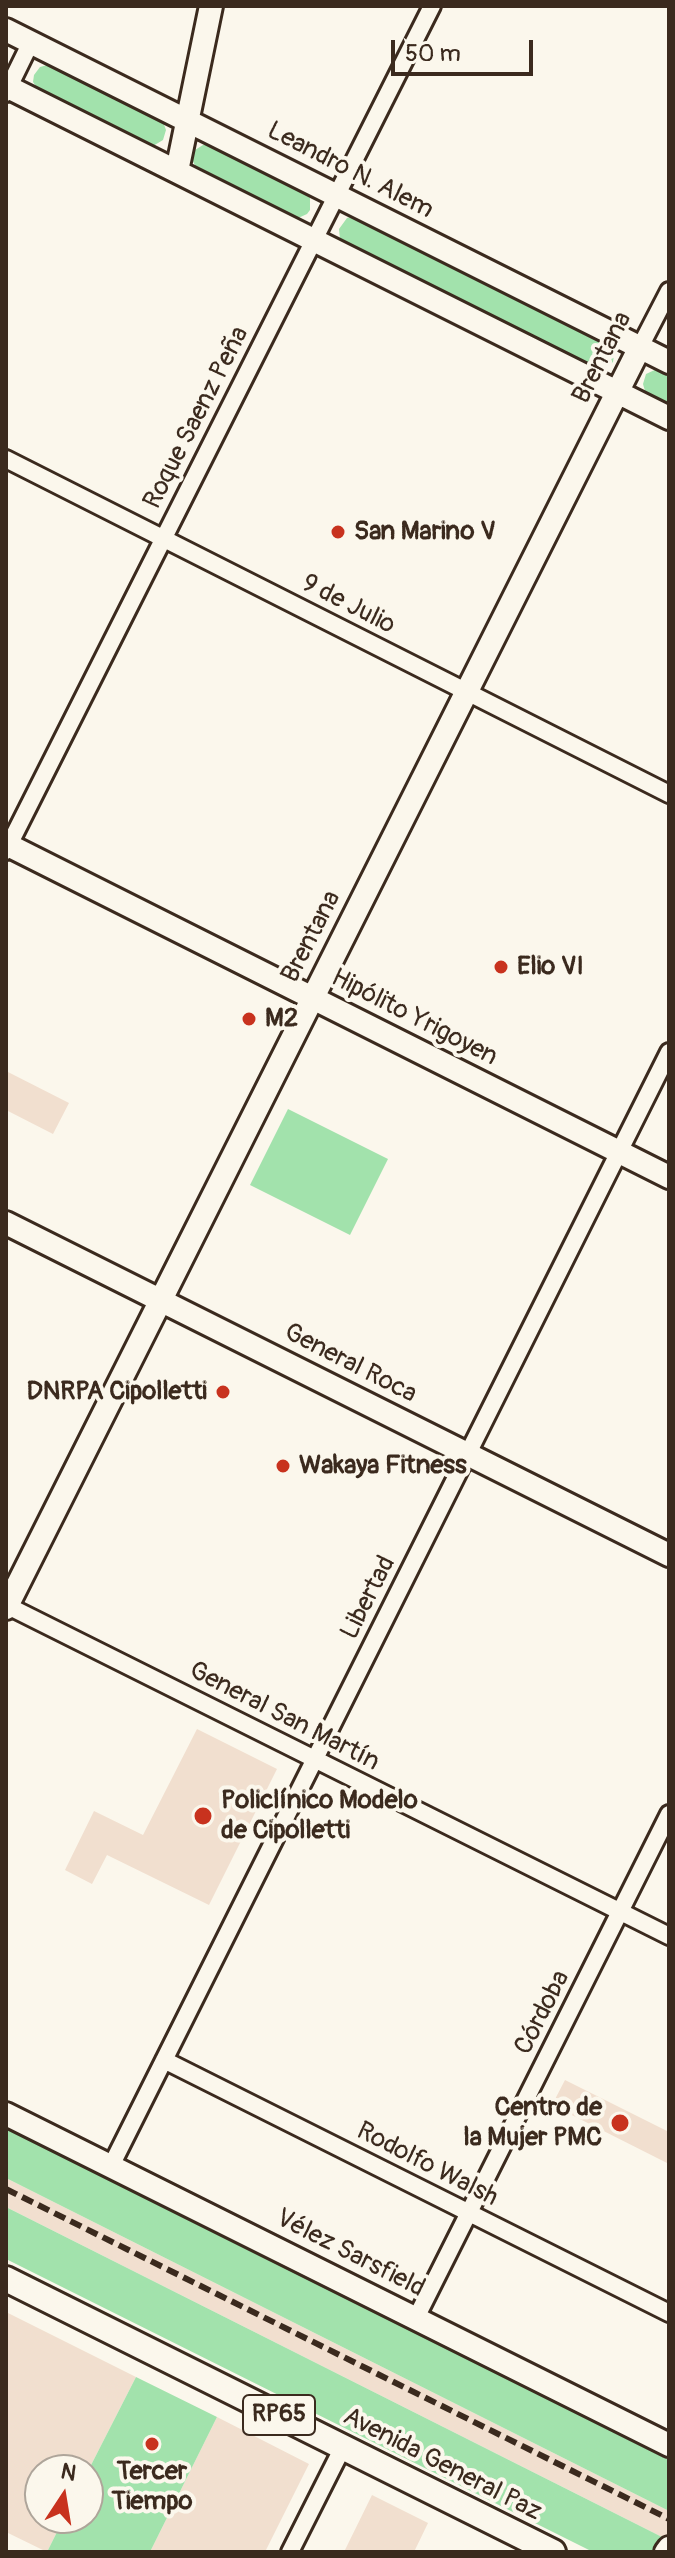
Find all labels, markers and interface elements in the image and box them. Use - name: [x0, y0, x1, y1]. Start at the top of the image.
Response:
- scale bar: [395, 24, 537, 74]
- text: 50 m: [405, 39, 461, 68]
- street label: Leandro N. Alem: [262, 116, 438, 226]
- street label: Brentana: [567, 307, 639, 409]
- street label: Roque Saenz Peña: [138, 322, 256, 514]
- place label: San Marino V: [354, 516, 496, 548]
- marker: San Marino V: [329, 523, 347, 541]
- street label: 9 de Julio: [296, 568, 400, 642]
- street label: Brentana: [276, 886, 348, 988]
- place label: Elio VI: [517, 951, 584, 983]
- marker: Elio VI: [492, 958, 510, 976]
- street label: Hipólito Yrigoyen: [326, 963, 502, 1073]
- place label: M2: [265, 1003, 298, 1035]
- marker: M2: [240, 1010, 258, 1028]
- street label: General Roca: [279, 1317, 421, 1411]
- place label: DNRPA Cipolletti: [26, 1376, 207, 1408]
- marker: DNRPA Cipolletti: [214, 1383, 232, 1401]
- place label: Wakaya Fitness: [299, 1450, 467, 1482]
- marker: Wakaya Fitness: [274, 1457, 292, 1475]
- street label: Libertad: [335, 1551, 403, 1645]
- street label: General San Martín: [184, 1656, 384, 1778]
- place label: Policlínico Modelo de Cipolletti: [221, 1785, 418, 1846]
- marker: Policlínico Modelo de Cipolletti: [192, 1805, 214, 1827]
- street label: Córdoba: [509, 1966, 577, 2060]
- place label: Centro de la Mujer PMC: [463, 2092, 602, 2154]
- marker: Centro de la Mujer PMC: [609, 2112, 631, 2134]
- street label: Rodolfo Walsh: [351, 2116, 503, 2214]
- street label: Vélez Sarsfield: [270, 2203, 430, 2305]
- road number: RP65: [243, 2395, 315, 2435]
- street label: Avenida General Paz: [338, 2402, 546, 2528]
- marker: Tercer Tiempo: [143, 2435, 161, 2453]
- north arrow: [24, 2454, 104, 2534]
- place label: Tercer Tiempo: [112, 2456, 192, 2518]
- text: N: [58, 2457, 79, 2488]

